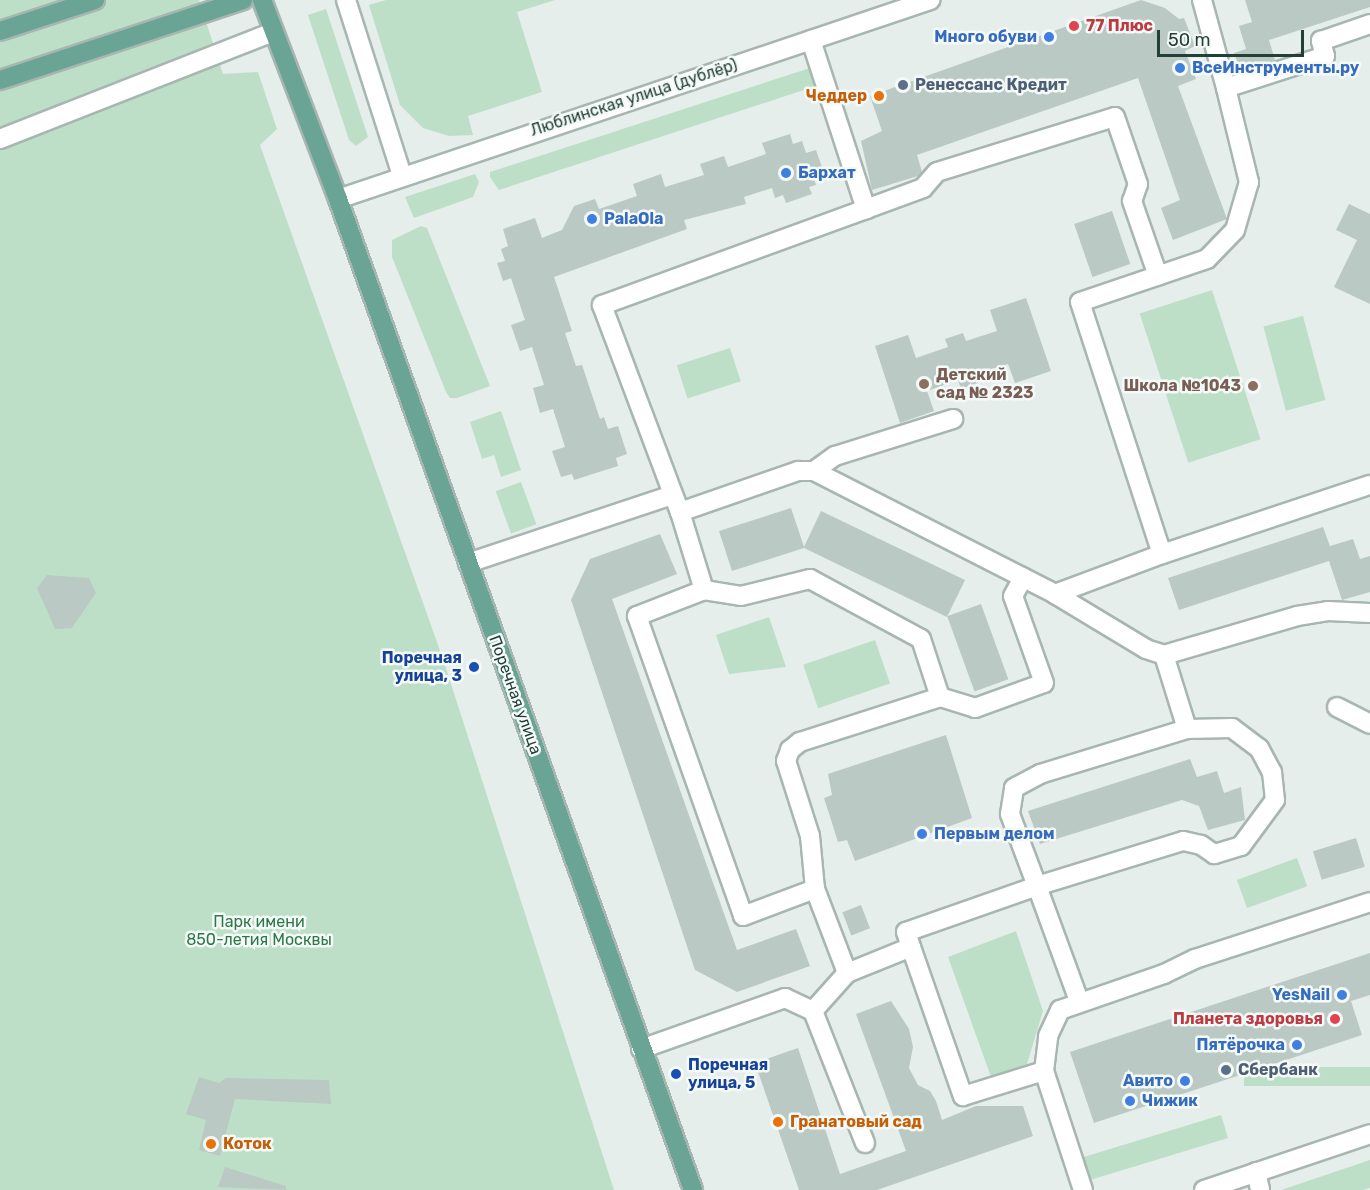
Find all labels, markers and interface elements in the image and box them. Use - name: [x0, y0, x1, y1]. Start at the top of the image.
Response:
- place label: 77 Плюс: [1086, 16, 1153, 36]
- scale bar: [1160, 18, 1307, 56]
- marker: 77 Плюс: [1067, 19, 1081, 33]
- place label: Много обуви: [934, 27, 1037, 47]
- text: 50 m: [1168, 29, 1211, 51]
- marker: Много обуви: [1042, 30, 1056, 44]
- street label: Люблинская улица (дублёр): [528, 55, 740, 141]
- place label: ВсеИнструменты.ру: [1192, 58, 1359, 78]
- marker: ВсеИнструменты.ру: [1173, 61, 1187, 75]
- place label: Ренессанс Кредит: [915, 75, 1067, 95]
- marker: Ренессанс Кредит: [896, 78, 910, 92]
- place label: Чеддер: [806, 86, 867, 106]
- marker: Чеддер: [872, 89, 886, 103]
- place label: Бархат: [798, 163, 856, 183]
- marker: Бархат: [779, 166, 793, 180]
- place label: PalaOla: [604, 209, 663, 229]
- marker: PalaOla: [585, 212, 599, 226]
- place label: Детский сад № 2323: [936, 365, 1034, 403]
- place label: Школа №1043: [1123, 376, 1241, 396]
- marker: Детский сад № 2323: [917, 377, 931, 391]
- marker: Школа №1043: [1246, 379, 1260, 393]
- street label: Поречная улица: [485, 633, 545, 757]
- place label: Поречная улица, 3: [382, 648, 462, 686]
- marker: Поречная улица, 3: [467, 660, 481, 674]
- place label: Первым делом: [934, 824, 1055, 844]
- marker: Первым делом: [915, 827, 929, 841]
- park label: Парк имени 850-летия Москвы: [186, 912, 332, 950]
- place label: YesNail: [1272, 985, 1330, 1005]
- marker: YesNail: [1335, 988, 1349, 1002]
- place label: Планета здоровья: [1173, 1009, 1323, 1029]
- marker: Планета здоровья: [1328, 1012, 1342, 1026]
- place label: Пятёрочка: [1196, 1035, 1285, 1055]
- marker: Пятёрочка: [1290, 1038, 1304, 1052]
- place label: Поречная улица, 5: [688, 1055, 768, 1093]
- place label: Сбербанк: [1238, 1060, 1318, 1080]
- marker: Сбербанк: [1219, 1063, 1233, 1077]
- marker: Поречная улица, 5: [669, 1067, 683, 1081]
- place label: Авито: [1123, 1071, 1173, 1091]
- marker: Авито: [1178, 1074, 1192, 1088]
- place label: Чижик: [1142, 1091, 1198, 1111]
- marker: Чижик: [1123, 1094, 1137, 1108]
- place label: Гранатовый сад: [790, 1112, 922, 1132]
- marker: Гранатовый сад: [771, 1115, 785, 1129]
- place label: Коток: [223, 1134, 272, 1154]
- marker: Коток: [204, 1137, 218, 1151]

